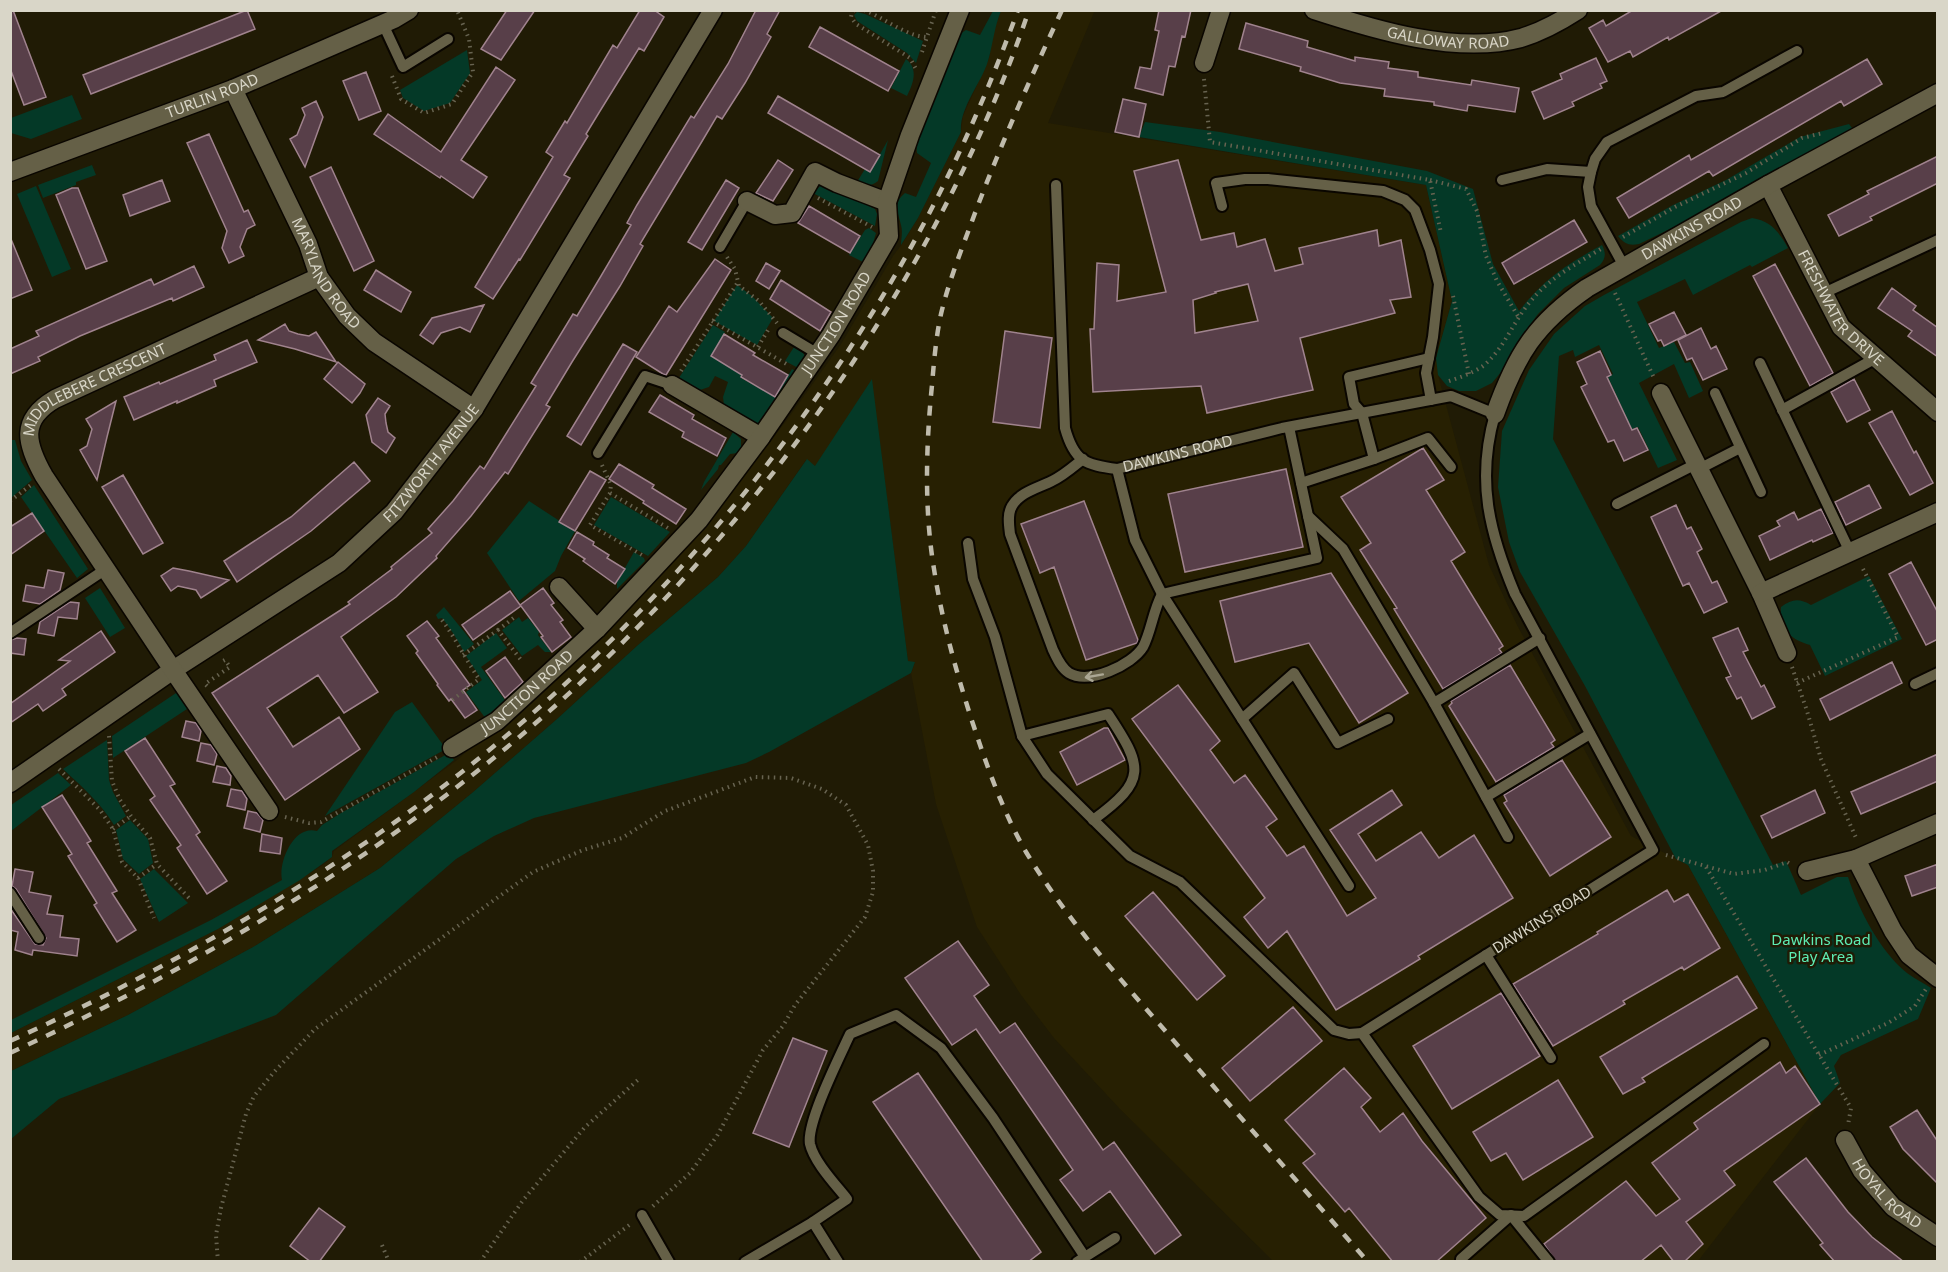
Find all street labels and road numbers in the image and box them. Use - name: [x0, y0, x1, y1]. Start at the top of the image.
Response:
- street label: GALLOWAY ROAD: [1385, 21, 1511, 53]
- street label: TURLIN ROAD: [163, 68, 262, 122]
- street label: DAWKINS ROAD: [1637, 191, 1745, 264]
- street label: MARYLAND ROAD: [288, 214, 366, 333]
- street label: FRESHWATER DRIVE: [1794, 246, 1889, 369]
- street label: JUNCTION ROAD: [795, 267, 875, 380]
- street label: MIDDLEBERE CRESCENT: [18, 338, 170, 438]
- street label: FITZWORTH AVENUE: [378, 400, 483, 526]
- street label: DAWKINS ROAD: [1120, 430, 1235, 476]
- street label: JUNCTION ROAD: [475, 645, 577, 739]
- street label: DAWKINS ROAD: [1488, 881, 1595, 958]
- street label: HOYAL ROAD: [1848, 1154, 1926, 1233]

